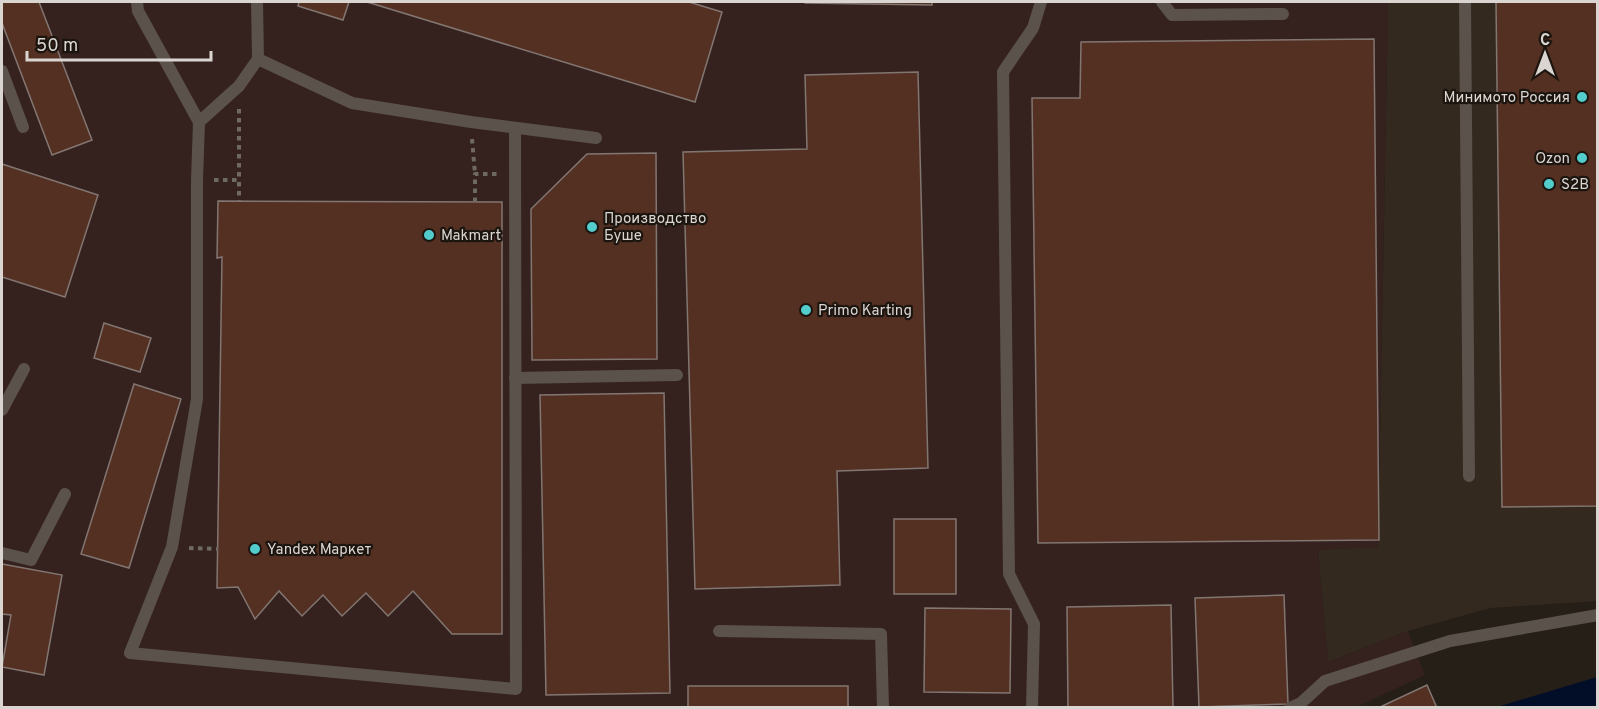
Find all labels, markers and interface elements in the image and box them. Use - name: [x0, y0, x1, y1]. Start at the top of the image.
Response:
- scale bar: [27, 24, 212, 62]
- north arrow: [1515, 24, 1575, 84]
- text: С: [1540, 31, 1550, 51]
- text: 50 m: [36, 35, 78, 58]
- place label: Минимото Россия: [1444, 89, 1570, 108]
- marker: Минимото Россия: [1575, 90, 1589, 104]
- place label: Ozon: [1535, 150, 1570, 169]
- marker: Ozon: [1575, 151, 1589, 165]
- place label: S2B: [1561, 176, 1589, 195]
- marker: S2B: [1542, 177, 1556, 191]
- place label: Производство Буше: [604, 210, 706, 246]
- marker: Производство Буше: [585, 220, 599, 234]
- place label: Makmart: [441, 227, 501, 246]
- marker: Makmart: [422, 228, 436, 242]
- place label: Primo Karting: [818, 302, 912, 321]
- marker: Primo Karting: [799, 303, 813, 317]
- place label: Yandex Маркет: [267, 541, 371, 560]
- marker: Yandex Маркет: [248, 542, 262, 556]

